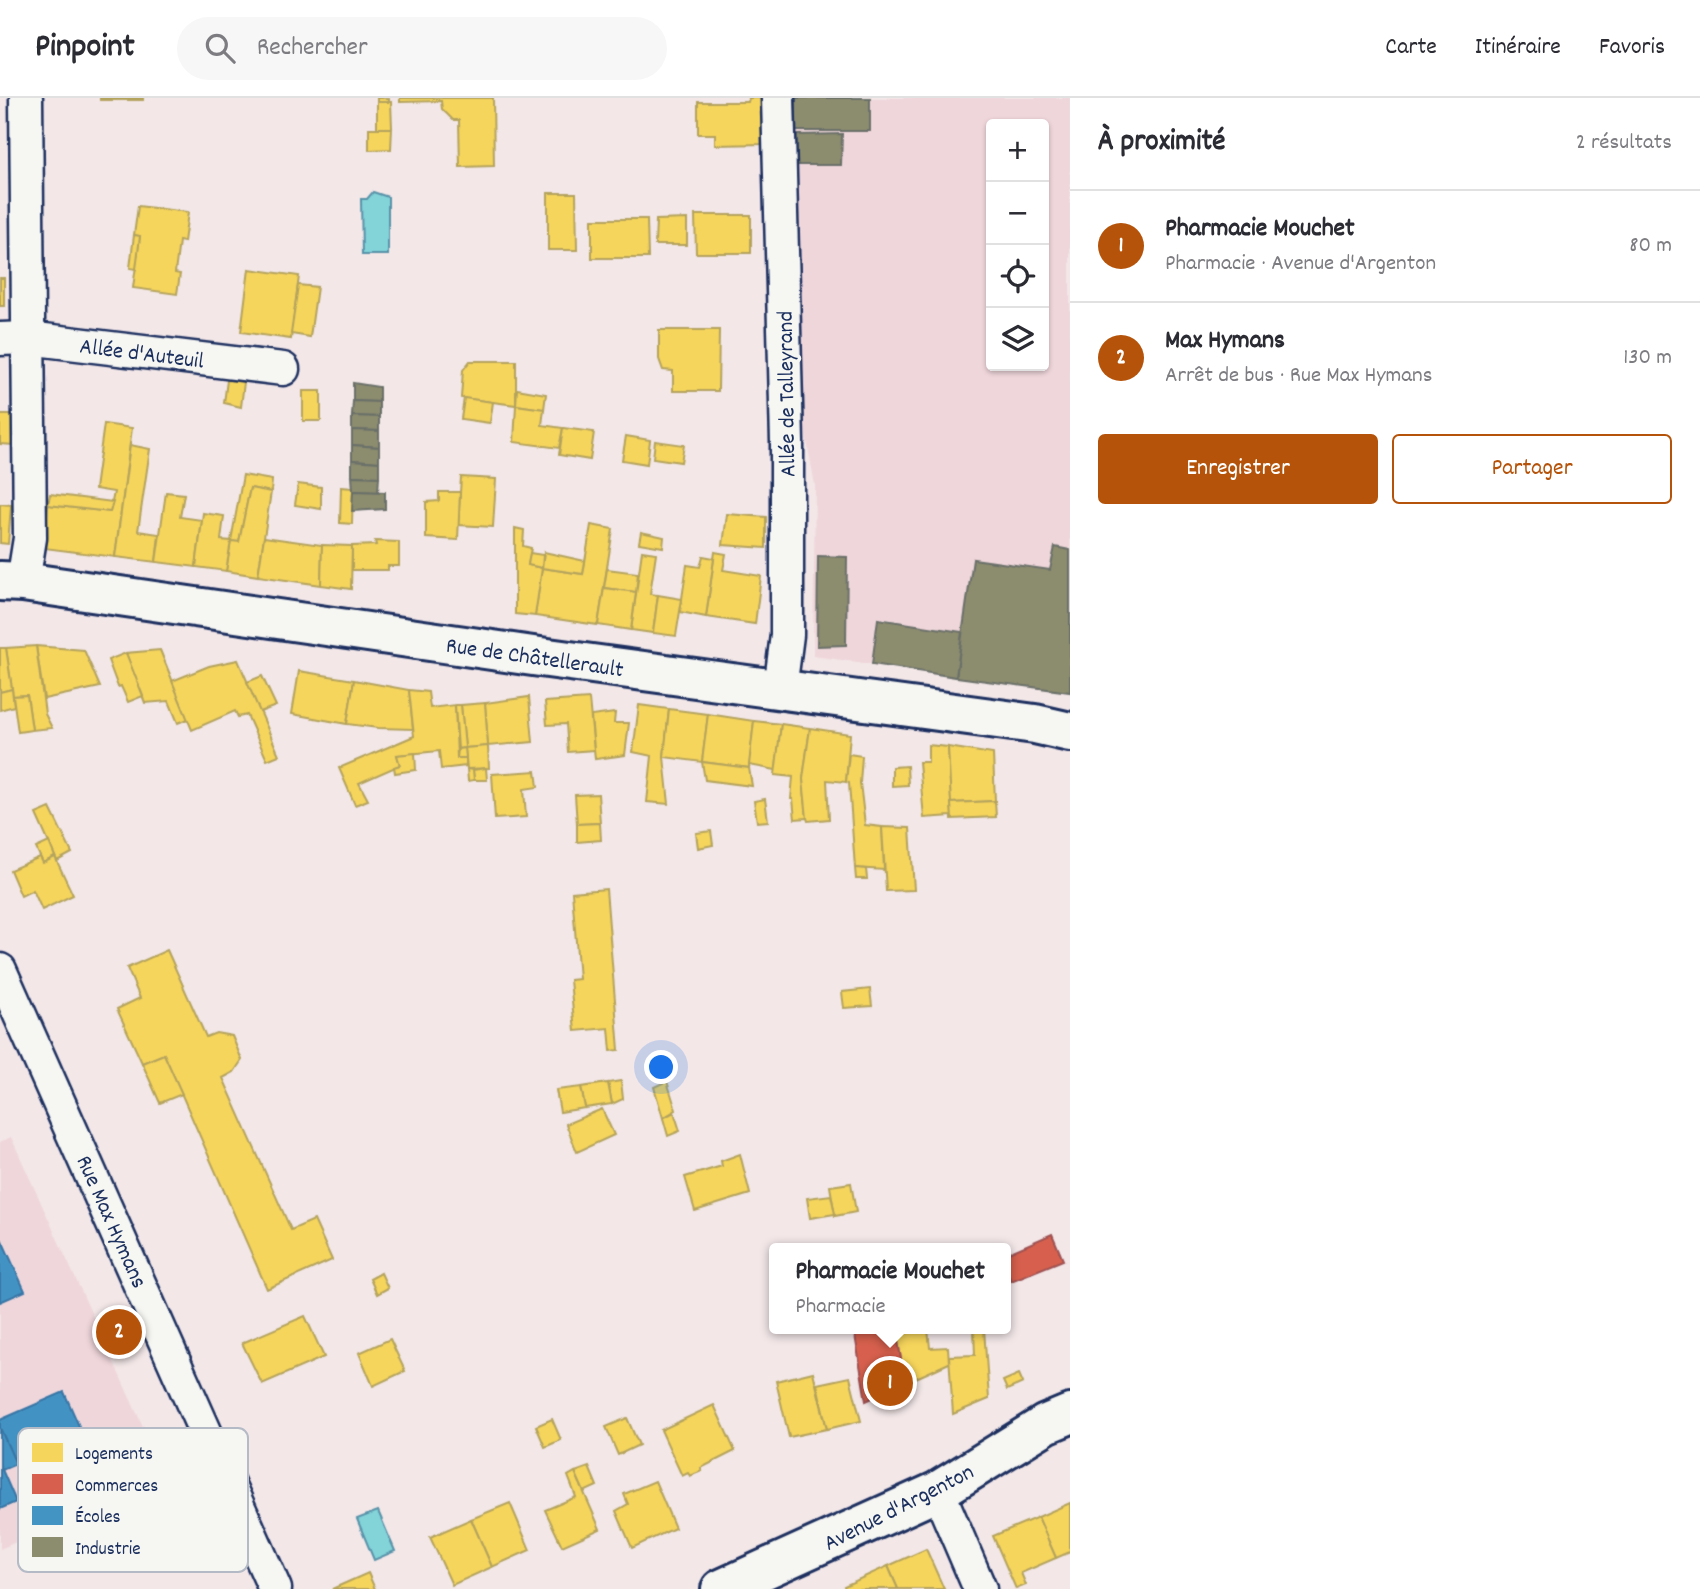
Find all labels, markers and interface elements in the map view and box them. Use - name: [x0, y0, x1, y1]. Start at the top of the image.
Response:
- search box: [177, 17, 667, 80]
- text: Pinpoint: [35, 25, 135, 72]
- icon: search: [201, 29, 239, 67]
- text: Rechercher: [257, 30, 368, 67]
- text: Carte: [1385, 31, 1437, 65]
- text: Itinéraire: [1475, 31, 1561, 65]
- text: Favoris: [1599, 31, 1665, 65]
- map controls: [986, 119, 1049, 371]
- button: +: [986, 119, 1049, 182]
- text: À proximité: [1098, 122, 1225, 165]
- text: 2 résultats: [1576, 127, 1672, 160]
- button: −: [986, 182, 1049, 245]
- text: Pharmacie Mouchet: [1165, 211, 1355, 248]
- text: 1: [1118, 230, 1124, 263]
- text: 80 m: [1629, 230, 1672, 263]
- button: locate: [986, 245, 1049, 308]
- text: Pharmacie · Avenue d'Argenton: [1165, 248, 1436, 281]
- button: layers: [986, 308, 1049, 371]
- street label: Allée de Talleyrand: [771, 311, 806, 477]
- text: Max Hymans: [1165, 323, 1285, 360]
- street label: Allée d'Auteuil: [78, 331, 206, 380]
- text: 2: [1116, 342, 1126, 375]
- text: 130 m: [1623, 342, 1672, 375]
- text: Arrêt de bus · Rue Max Hymans: [1165, 360, 1432, 393]
- button: Enregistrer: [1098, 434, 1378, 504]
- button: Partager: [1392, 434, 1672, 504]
- street label: Rue de Châtellerault: [444, 631, 625, 688]
- your location: [644, 1050, 678, 1084]
- street label: Rue Max Hymans: [66, 1151, 154, 1294]
- popup: [769, 1243, 1011, 1334]
- text: Pharmacie Mouchet: [795, 1254, 985, 1291]
- text: Pharmacie: [795, 1291, 886, 1324]
- pin: 2: [96, 1306, 142, 1358]
- pin: 1: [867, 1357, 913, 1409]
- legend: [18, 1428, 248, 1572]
- text: Logements: [75, 1442, 153, 1469]
- street label: Avenue d'Argenton: [819, 1457, 980, 1561]
- text: Commerces: [75, 1474, 158, 1501]
- text: Écoles: [75, 1505, 121, 1532]
- text: Industrie: [75, 1537, 141, 1564]

